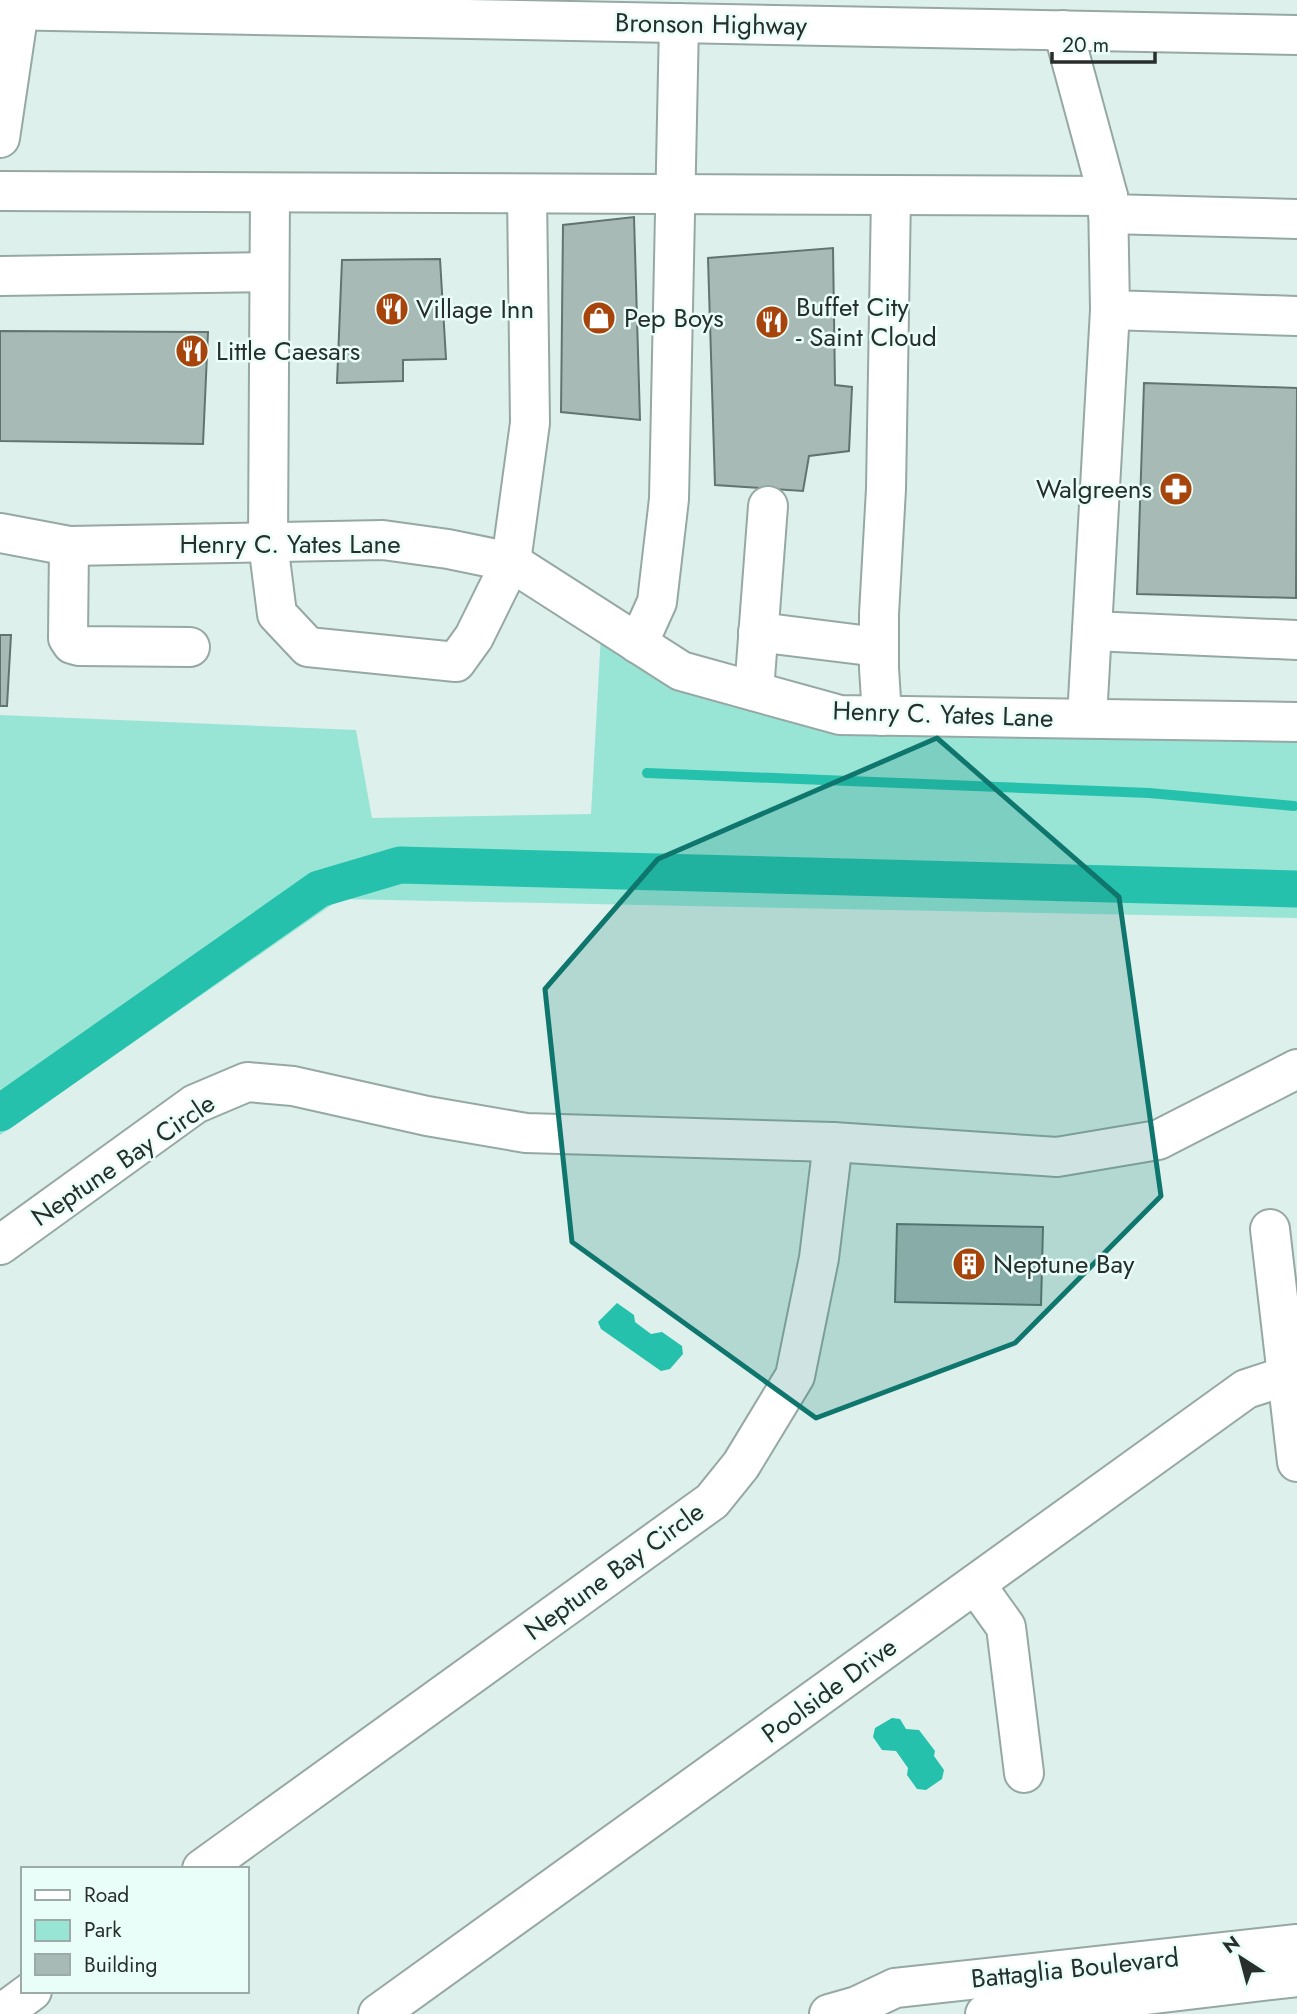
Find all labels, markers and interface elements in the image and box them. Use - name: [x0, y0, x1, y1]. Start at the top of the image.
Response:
- street label: Bronson Highway: [615, 3, 808, 45]
- scale bar: [1052, 21, 1155, 65]
- text: 20 m: [1062, 30, 1109, 60]
- place label: Buffet City - Saint Cloud: [796, 288, 937, 356]
- restaurant icon: Village Inn: [373, 290, 411, 328]
- place label: Village Inn: [416, 290, 534, 328]
- shop icon: Pep Boys: [580, 299, 618, 337]
- place label: Pep Boys: [624, 299, 724, 337]
- restaurant icon: Buffet City - Saint Cloud: [753, 303, 791, 341]
- restaurant icon: Little Caesars: [173, 332, 211, 370]
- place label: Little Caesars: [216, 332, 360, 370]
- place label: Walgreens: [1036, 470, 1152, 508]
- pharmacy icon: Walgreens: [1157, 470, 1195, 508]
- street label: Henry C. Yates Lane: [179, 525, 401, 563]
- street label: Henry C. Yates Lane: [832, 691, 1054, 737]
- street label: Neptune Bay Circle: [24, 1084, 222, 1236]
- building icon: Neptune Bay: [950, 1245, 988, 1283]
- place label: Neptune Bay: [993, 1245, 1135, 1283]
- street label: Neptune Bay Circle: [516, 1493, 712, 1649]
- street label: Poolside Drive: [754, 1628, 904, 1752]
- legend: [21, 1867, 248, 1993]
- text: Road: [84, 1880, 129, 1910]
- text: Park: [84, 1915, 122, 1945]
- north arrow: [1206, 1923, 1276, 1993]
- text: N: [1217, 1929, 1245, 1960]
- street label: Battaglia Boulevard: [969, 1938, 1181, 1998]
- text: Building: [84, 1950, 157, 1980]

